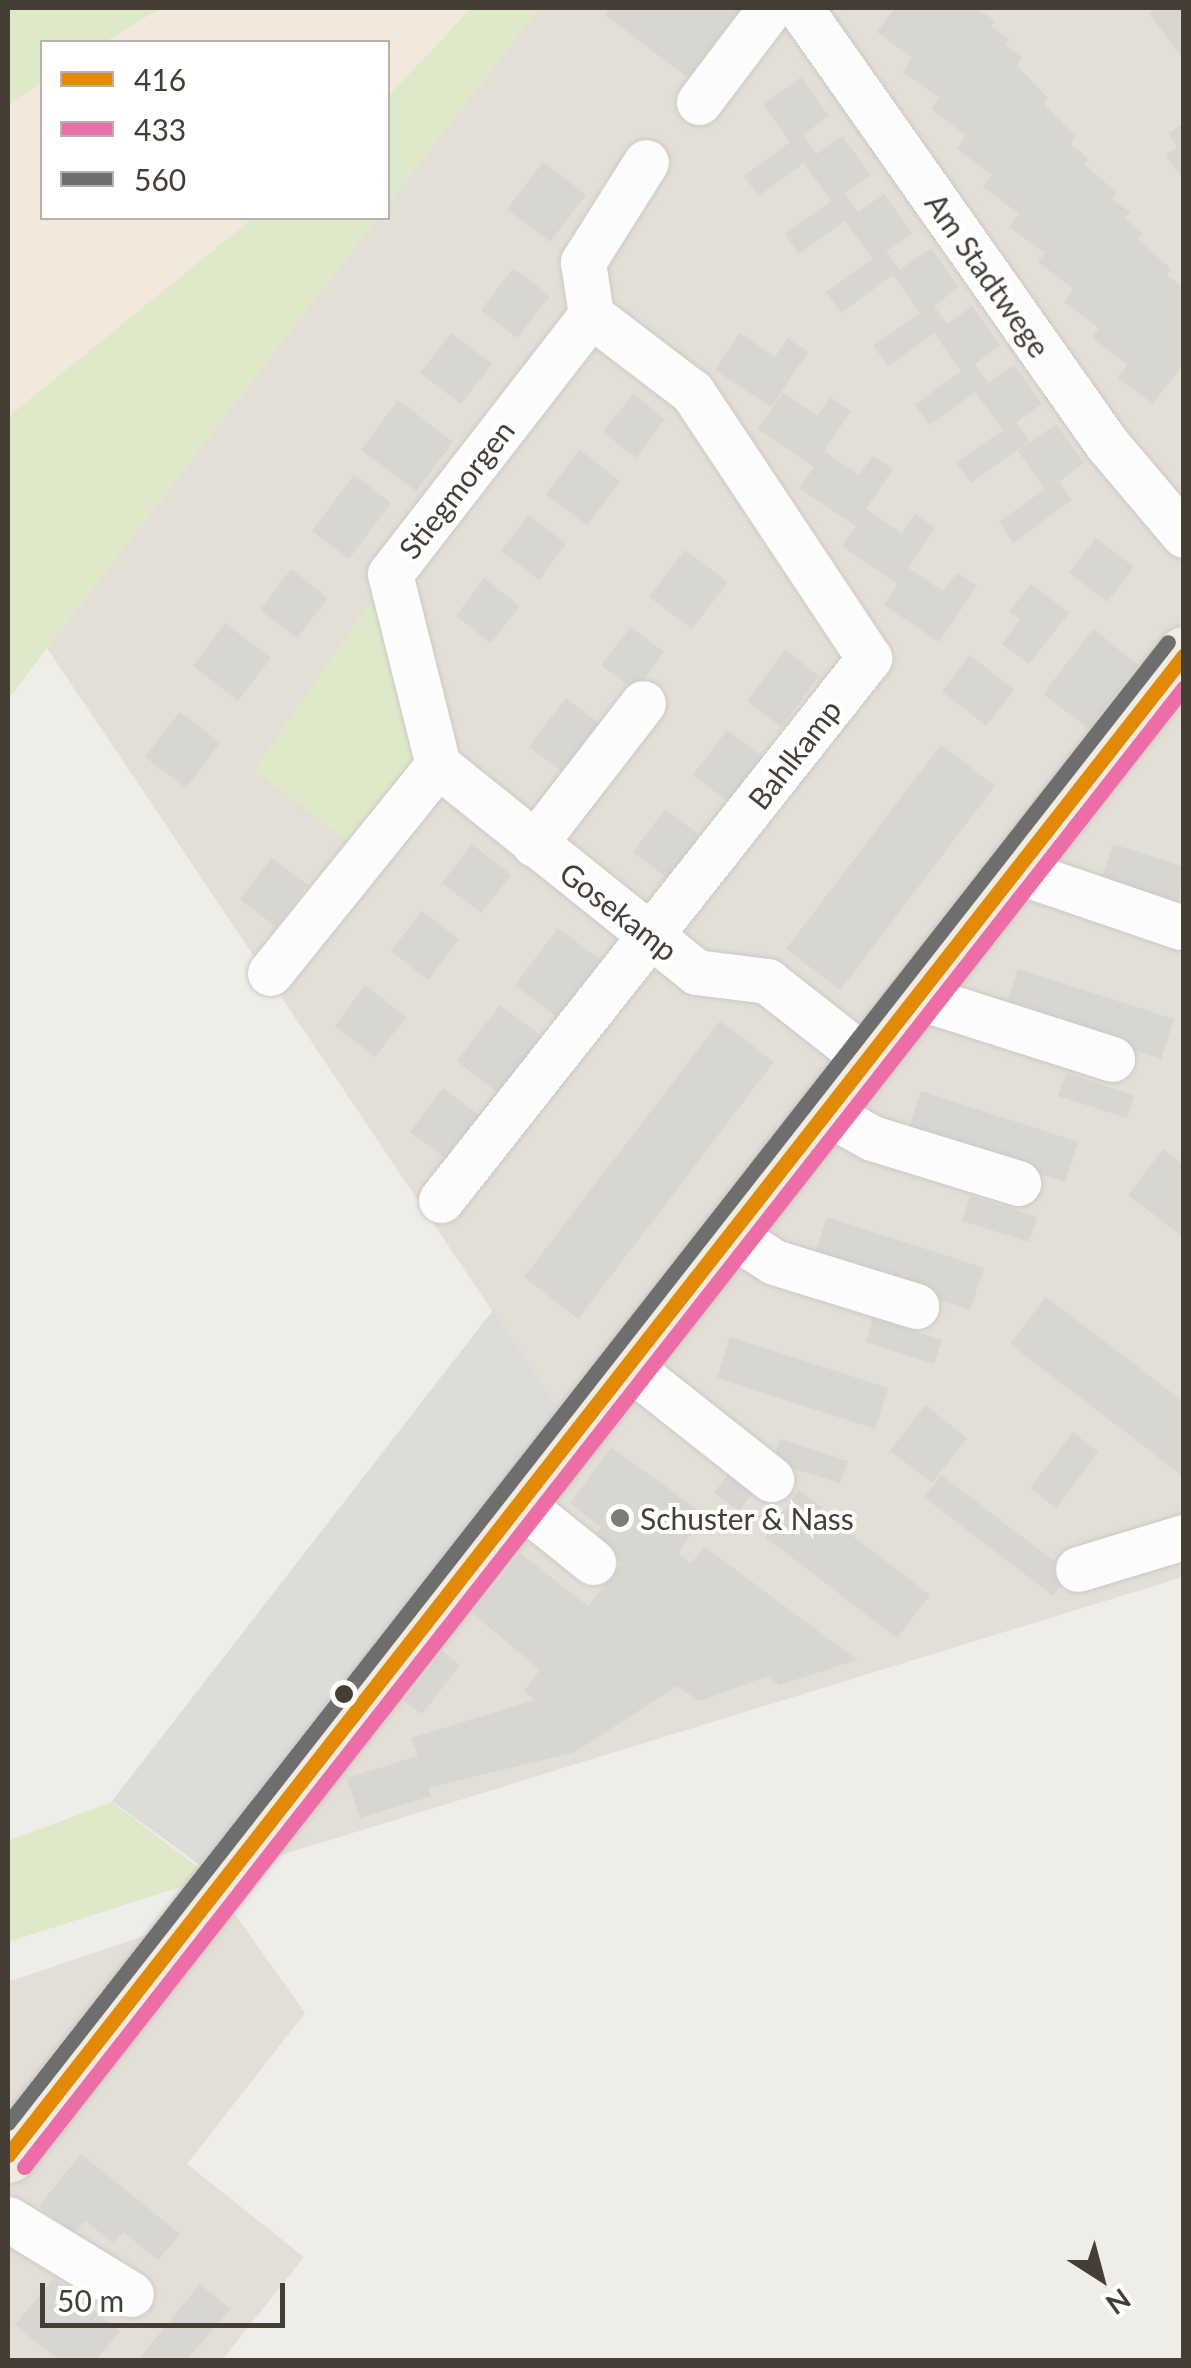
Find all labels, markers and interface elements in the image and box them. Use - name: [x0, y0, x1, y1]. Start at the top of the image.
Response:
- legend: [40, 40, 390, 220]
- text: 416: [134, 61, 186, 97]
- text: 433: [134, 111, 186, 147]
- text: 560: [134, 161, 186, 197]
- street label: Am Stadtwege: [918, 186, 1058, 364]
- street label: Stiegmorgen: [391, 413, 521, 565]
- street label: Bahlkamp: [740, 692, 848, 816]
- street label: Gosekamp: [553, 854, 685, 968]
- place label: Schuster & Nass: [640, 1500, 854, 1536]
- marker: Schuster & Nass: [609, 1507, 631, 1529]
- unlabelled marker: [334, 1684, 354, 1704]
- north arrow: [1051, 2228, 1151, 2328]
- scale bar: [45, 2263, 290, 2325]
- text: 50 m: [57, 2282, 124, 2318]
- text: N: [1100, 2282, 1137, 2322]

